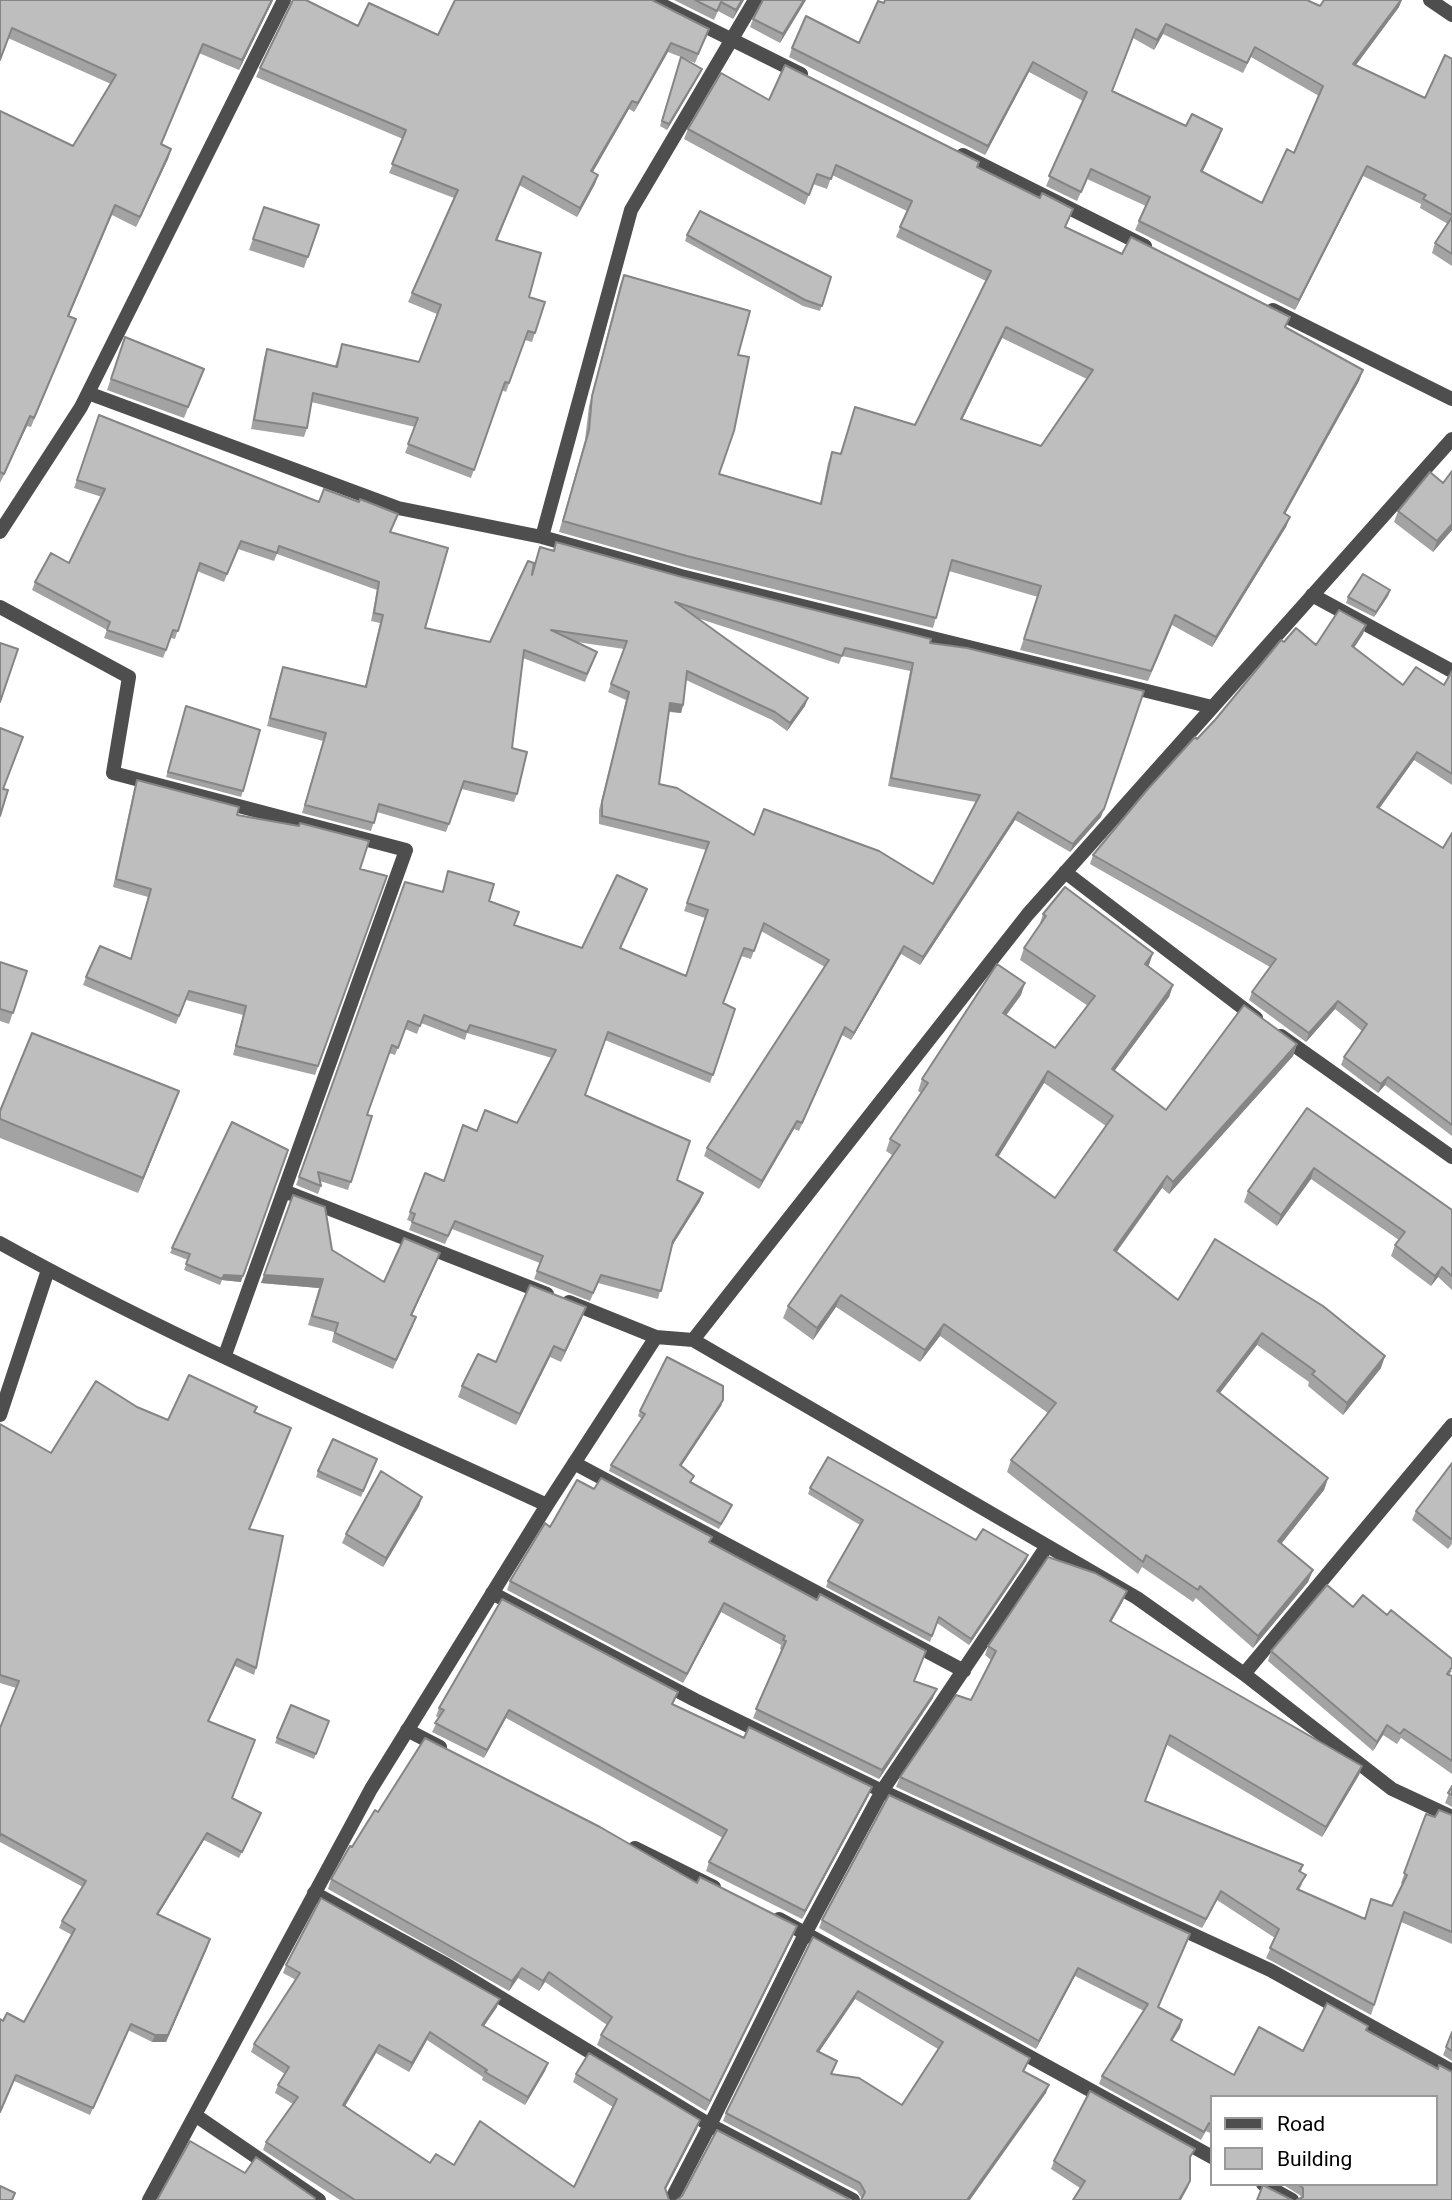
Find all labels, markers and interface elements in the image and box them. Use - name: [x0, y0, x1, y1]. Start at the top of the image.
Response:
- legend: [1210, 2095, 1438, 2186]
- text: Road: [1277, 2112, 1325, 2136]
- text: Building: [1277, 2147, 1352, 2171]

